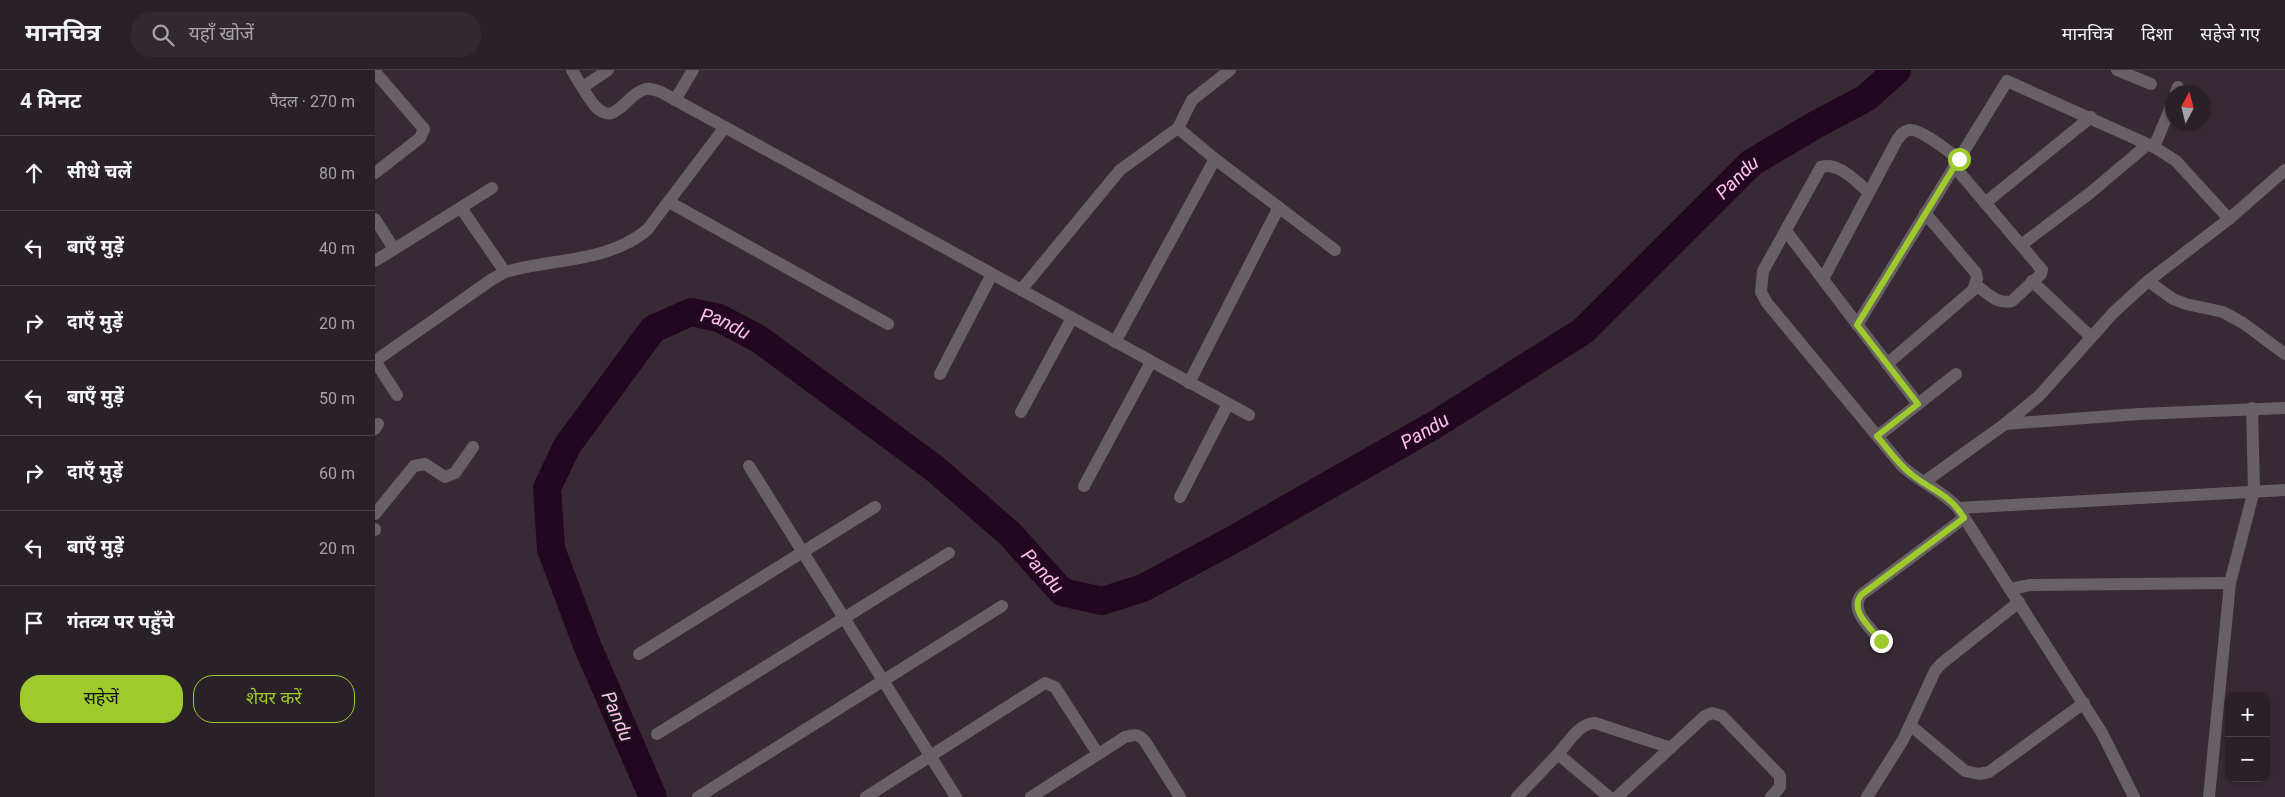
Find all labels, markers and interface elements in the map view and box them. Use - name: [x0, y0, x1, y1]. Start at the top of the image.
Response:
- search box: [131, 12, 481, 57]
- text: मानचित्र: [25, 19, 101, 47]
- icon: search: [149, 21, 177, 49]
- text: यहाँ खोजें: [189, 22, 254, 45]
- text: मानचित्र: [2062, 23, 2113, 44]
- text: दिशा: [2141, 23, 2172, 44]
- text: सहेजे गए: [2200, 23, 2260, 44]
- north arrow: [2165, 85, 2210, 130]
- text: 4 मिनट: [20, 89, 81, 113]
- text: पैदल · 270 m: [269, 92, 355, 111]
- route start: [1948, 148, 1971, 171]
- water label: Pandu: [1711, 150, 1763, 204]
- icon: ahead: [20, 159, 48, 187]
- text: सीधे चलें: [67, 160, 132, 183]
- text: 80 m: [319, 164, 355, 183]
- icon: left: [20, 234, 48, 262]
- text: बाएँ मुड़ें: [67, 235, 124, 258]
- text: 40 m: [319, 239, 355, 258]
- water label: Pandu: [698, 303, 754, 344]
- icon: right: [20, 309, 48, 337]
- text: दाएँ मुड़ें: [67, 310, 123, 333]
- text: 20 m: [319, 314, 355, 333]
- icon: left: [20, 384, 48, 412]
- text: बाएँ मुड़ें: [67, 385, 124, 408]
- text: 50 m: [319, 389, 355, 408]
- water label: Pandu: [1396, 408, 1453, 454]
- icon: right: [20, 459, 48, 487]
- text: दाएँ मुड़ें: [67, 460, 123, 483]
- text: 60 m: [319, 464, 355, 483]
- icon: left: [20, 534, 48, 562]
- text: बाएँ मुड़ें: [67, 535, 124, 558]
- text: 20 m: [319, 539, 355, 558]
- water label: Pandu: [1017, 544, 1069, 598]
- icon: arrive: [20, 609, 48, 637]
- text: गंतव्य पर पहुँचे: [67, 610, 174, 633]
- route end: [1870, 630, 1893, 653]
- button: सहेजें: [20, 675, 183, 723]
- button: शेयर करें: [193, 675, 355, 723]
- water label: Pandu: [597, 688, 638, 745]
- map controls: [2225, 692, 2270, 782]
- button: +: [2225, 692, 2270, 737]
- button: −: [2225, 737, 2270, 782]

